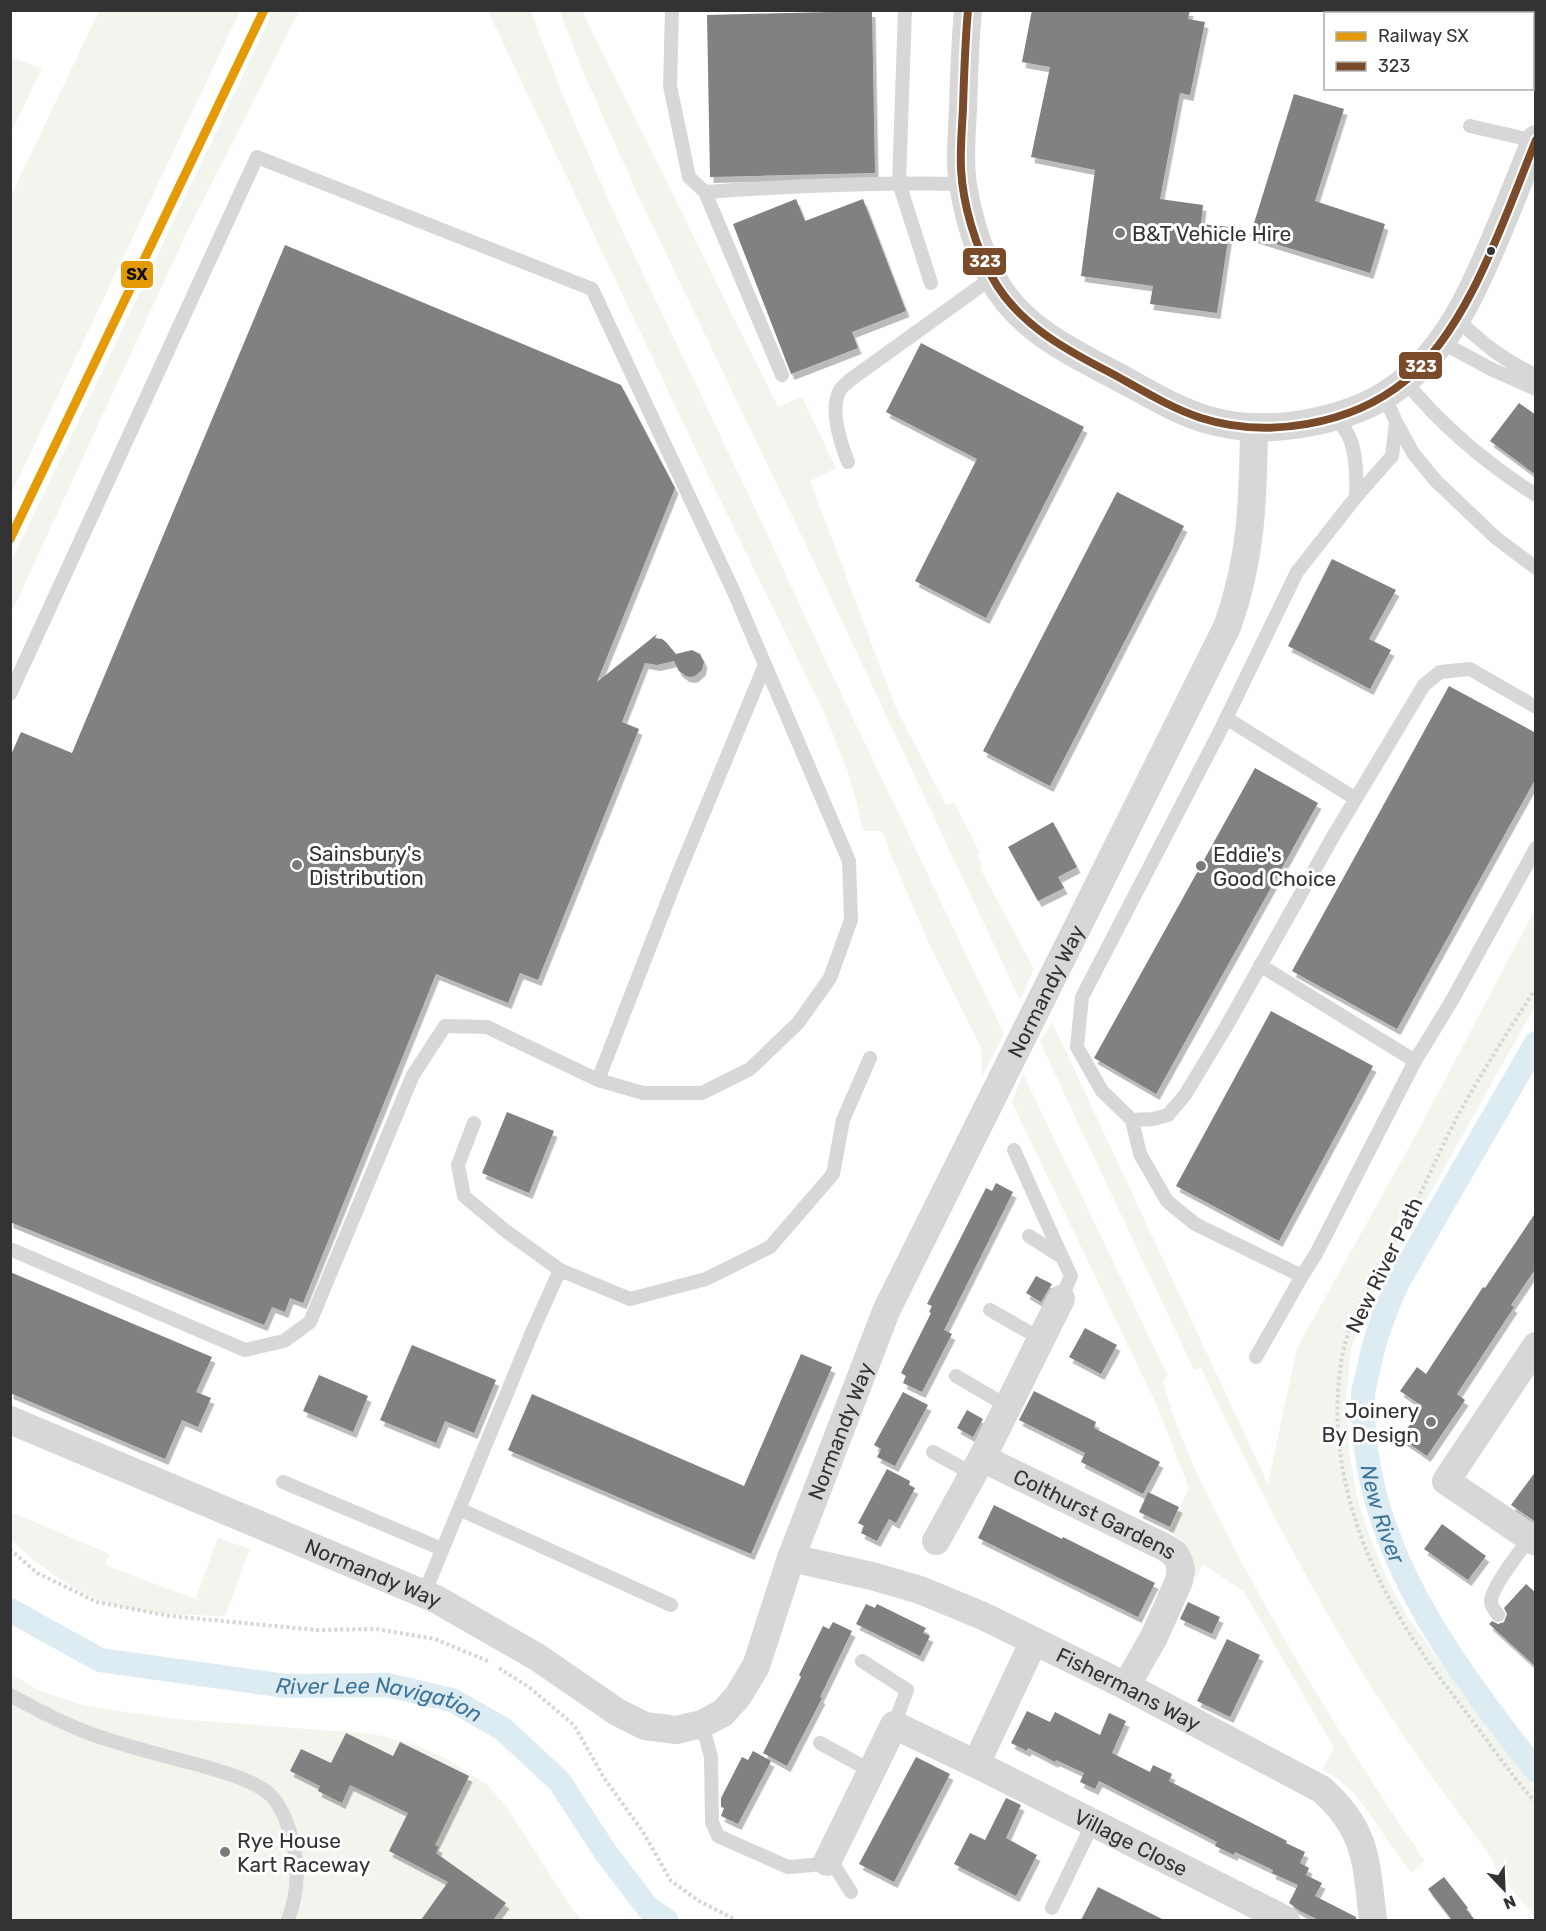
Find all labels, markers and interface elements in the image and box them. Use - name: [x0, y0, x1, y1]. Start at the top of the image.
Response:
- legend: [1324, 12, 1534, 90]
- text: Railway SX: [1378, 25, 1469, 47]
- text: 323: [1378, 55, 1410, 77]
- place label: B&T Vehicle Hire: [1132, 221, 1291, 246]
- marker: B&T Vehicle Hire: [1113, 226, 1127, 240]
- unlabelled marker: [1485, 245, 1497, 257]
- line badge: 323: [962, 247, 1007, 276]
- text: 323: [969, 252, 1001, 271]
- line badge: SX: [120, 260, 154, 289]
- text: SX: [126, 265, 148, 284]
- line badge: 323: [1398, 351, 1443, 380]
- text: 323: [1405, 357, 1437, 376]
- place label: Sainsbury's Distribution: [309, 841, 424, 890]
- place label: Eddie's Good Choice: [1213, 842, 1336, 891]
- marker: Sainsbury's Distribution: [290, 858, 304, 872]
- marker: Eddie's Good Choice: [1194, 859, 1208, 873]
- street label: Normandy Way: [1002, 920, 1089, 1062]
- street label: New River Path: [1340, 1193, 1428, 1337]
- street label: Normandy Way: [802, 1358, 878, 1503]
- place label: Joinery By Design: [1322, 1398, 1419, 1447]
- marker: Joinery By Design: [1424, 1415, 1438, 1429]
- water label: New River: [1355, 1462, 1412, 1569]
- street label: Colthurst Gardens: [1010, 1463, 1182, 1564]
- street label: Normandy Way: [301, 1533, 445, 1612]
- street label: Fishermans Way: [1053, 1642, 1205, 1736]
- water label: River Lee Navigation: [274, 1671, 487, 1728]
- street label: Village Close: [1070, 1803, 1192, 1881]
- place label: Rye House Kart Raceway: [237, 1828, 371, 1877]
- marker: Rye House Kart Raceway: [218, 1845, 232, 1859]
- north arrow: [1474, 1859, 1534, 1919]
- text: N: [1501, 1891, 1519, 1913]

